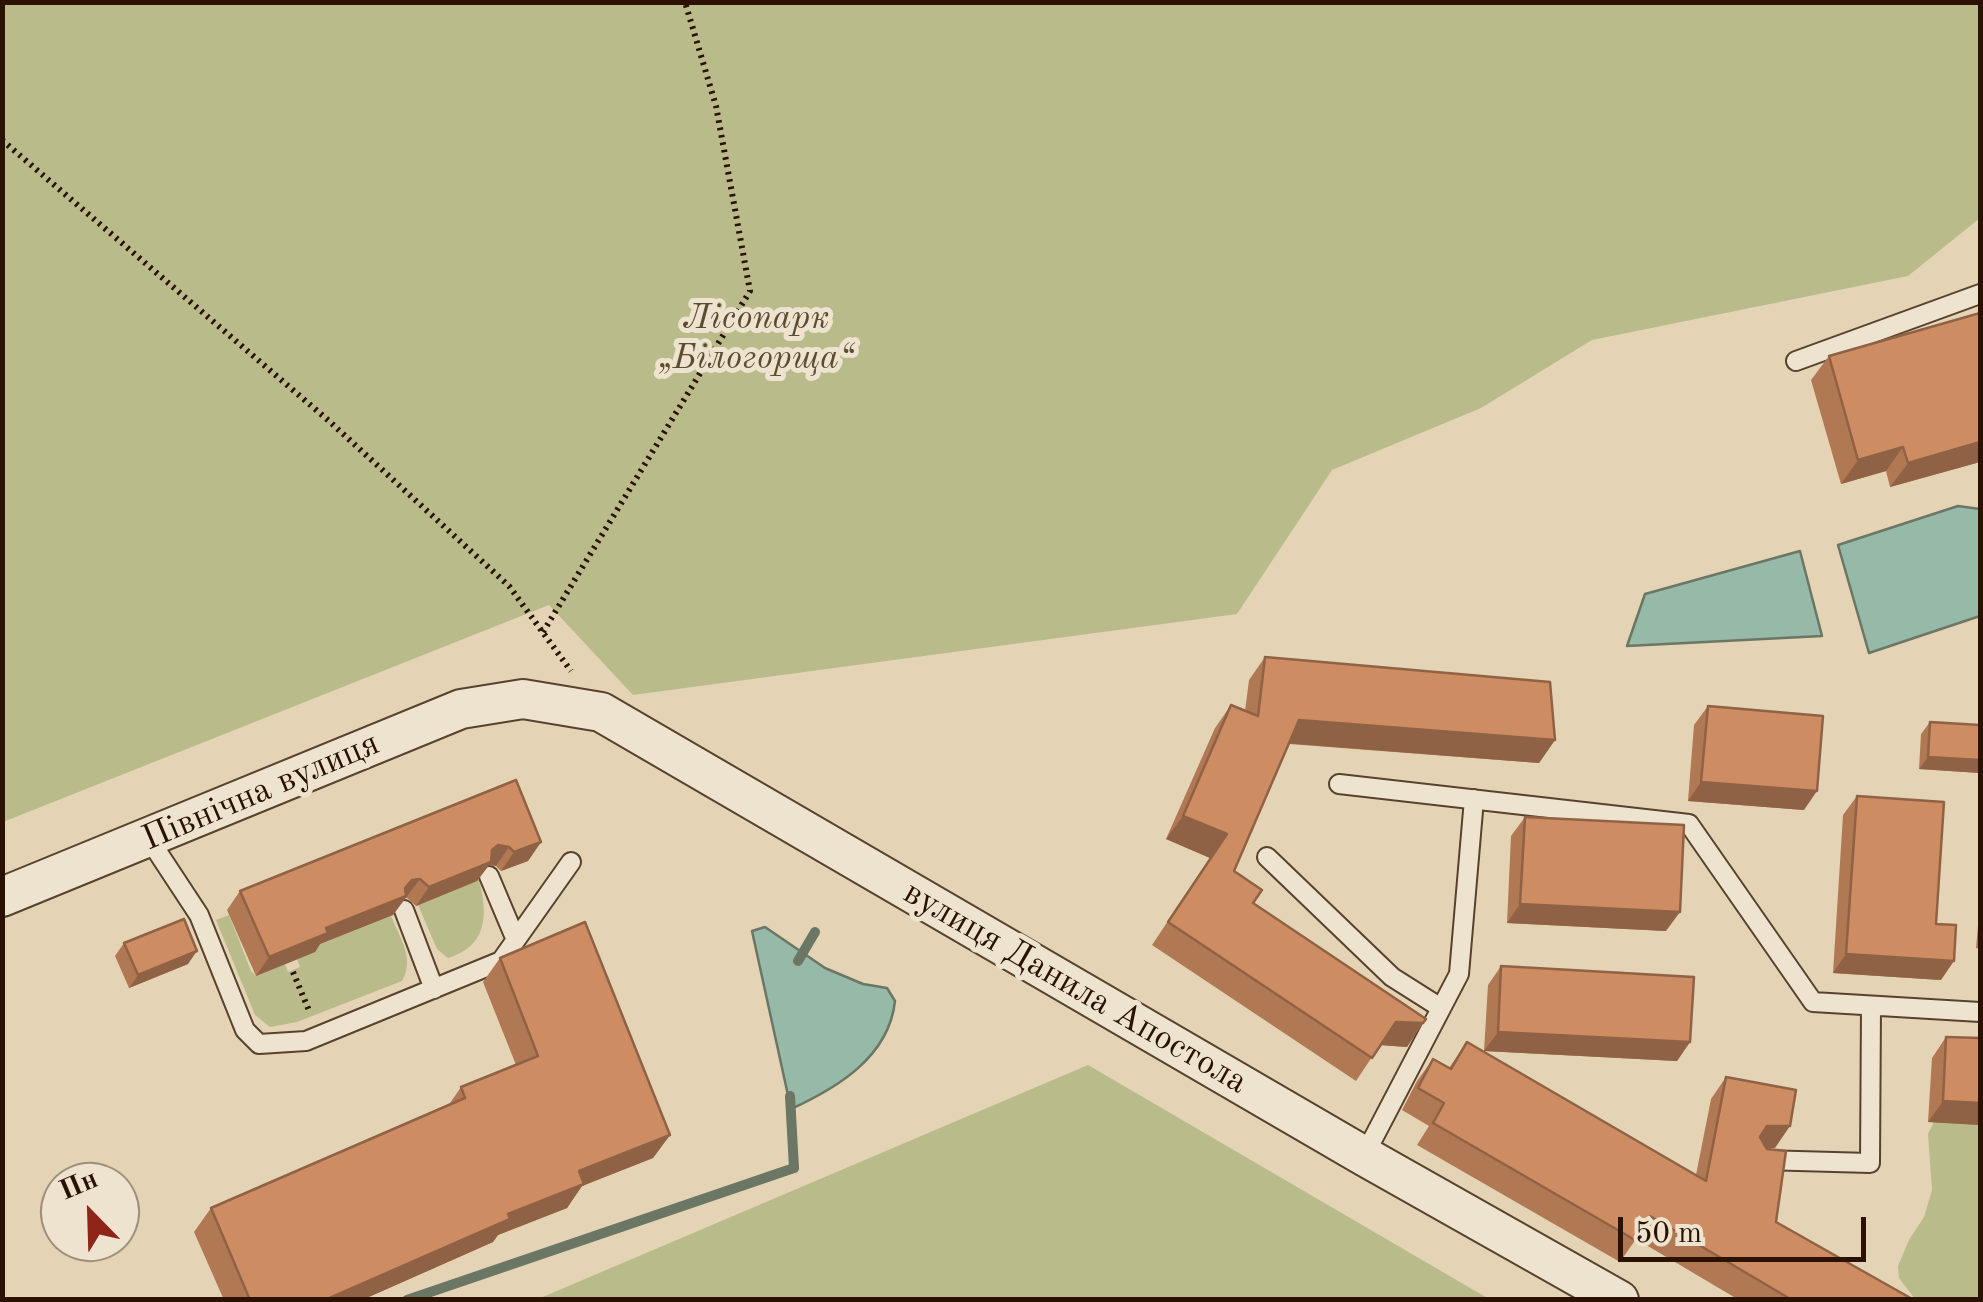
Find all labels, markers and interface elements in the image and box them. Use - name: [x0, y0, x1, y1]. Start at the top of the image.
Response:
- park label: Лісопарк „Білогорща“: [658, 298, 854, 380]
- street label: Північна вулиця: [136, 723, 386, 861]
- street label: вулиця Данила Апостола: [895, 872, 1255, 1104]
- north arrow: [40, 1162, 140, 1262]
- text: Пн: [56, 1166, 102, 1207]
- scale bar: [1623, 1197, 1870, 1259]
- text: 50 m: [1635, 1219, 1702, 1249]

